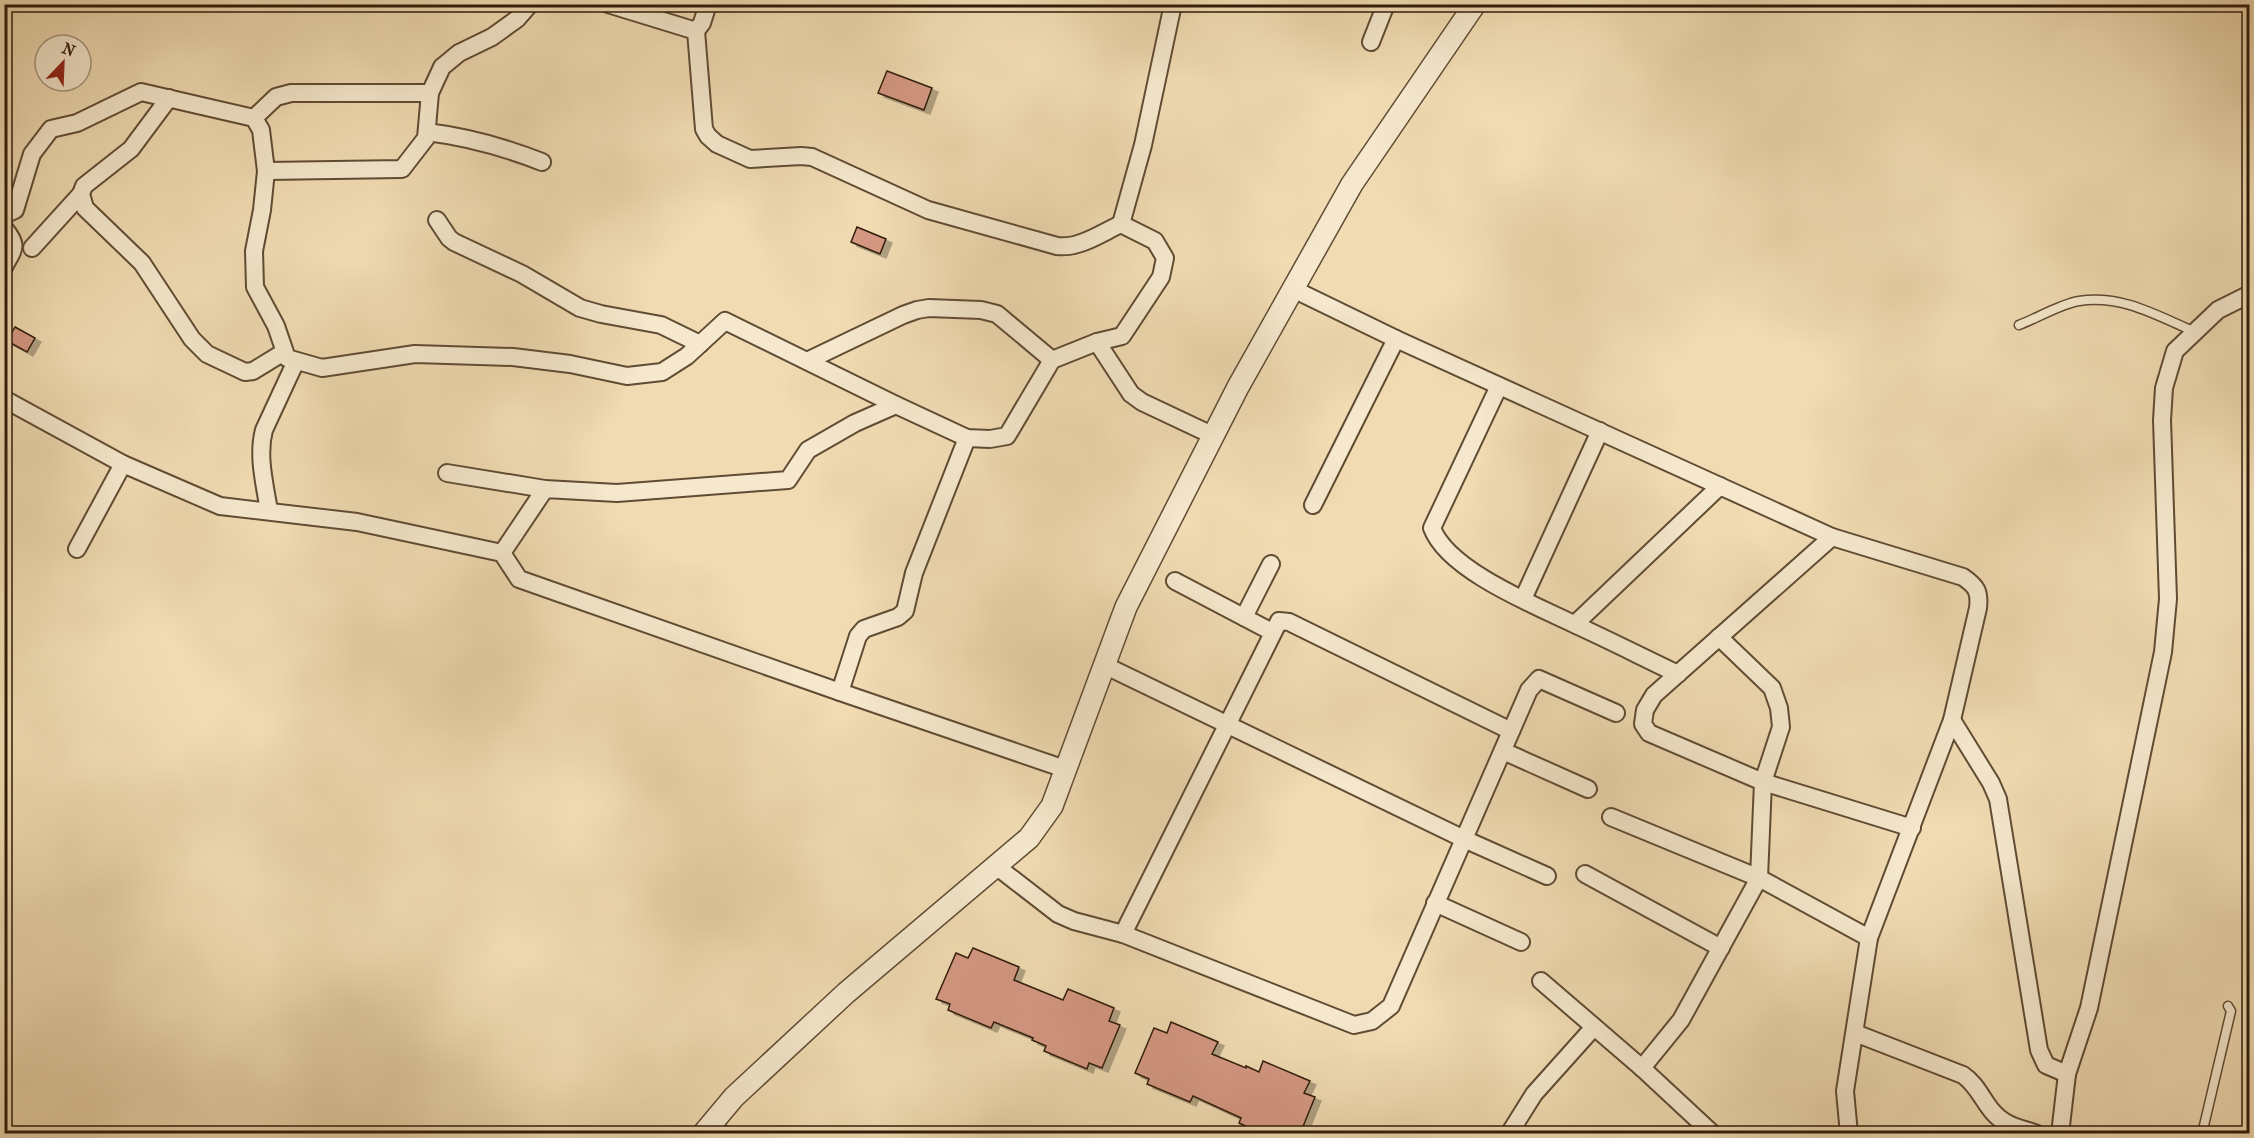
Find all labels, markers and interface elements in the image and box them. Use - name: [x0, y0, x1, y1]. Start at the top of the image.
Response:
- north arrow: [33, 33, 93, 93]
- text: N: [59, 39, 79, 61]

